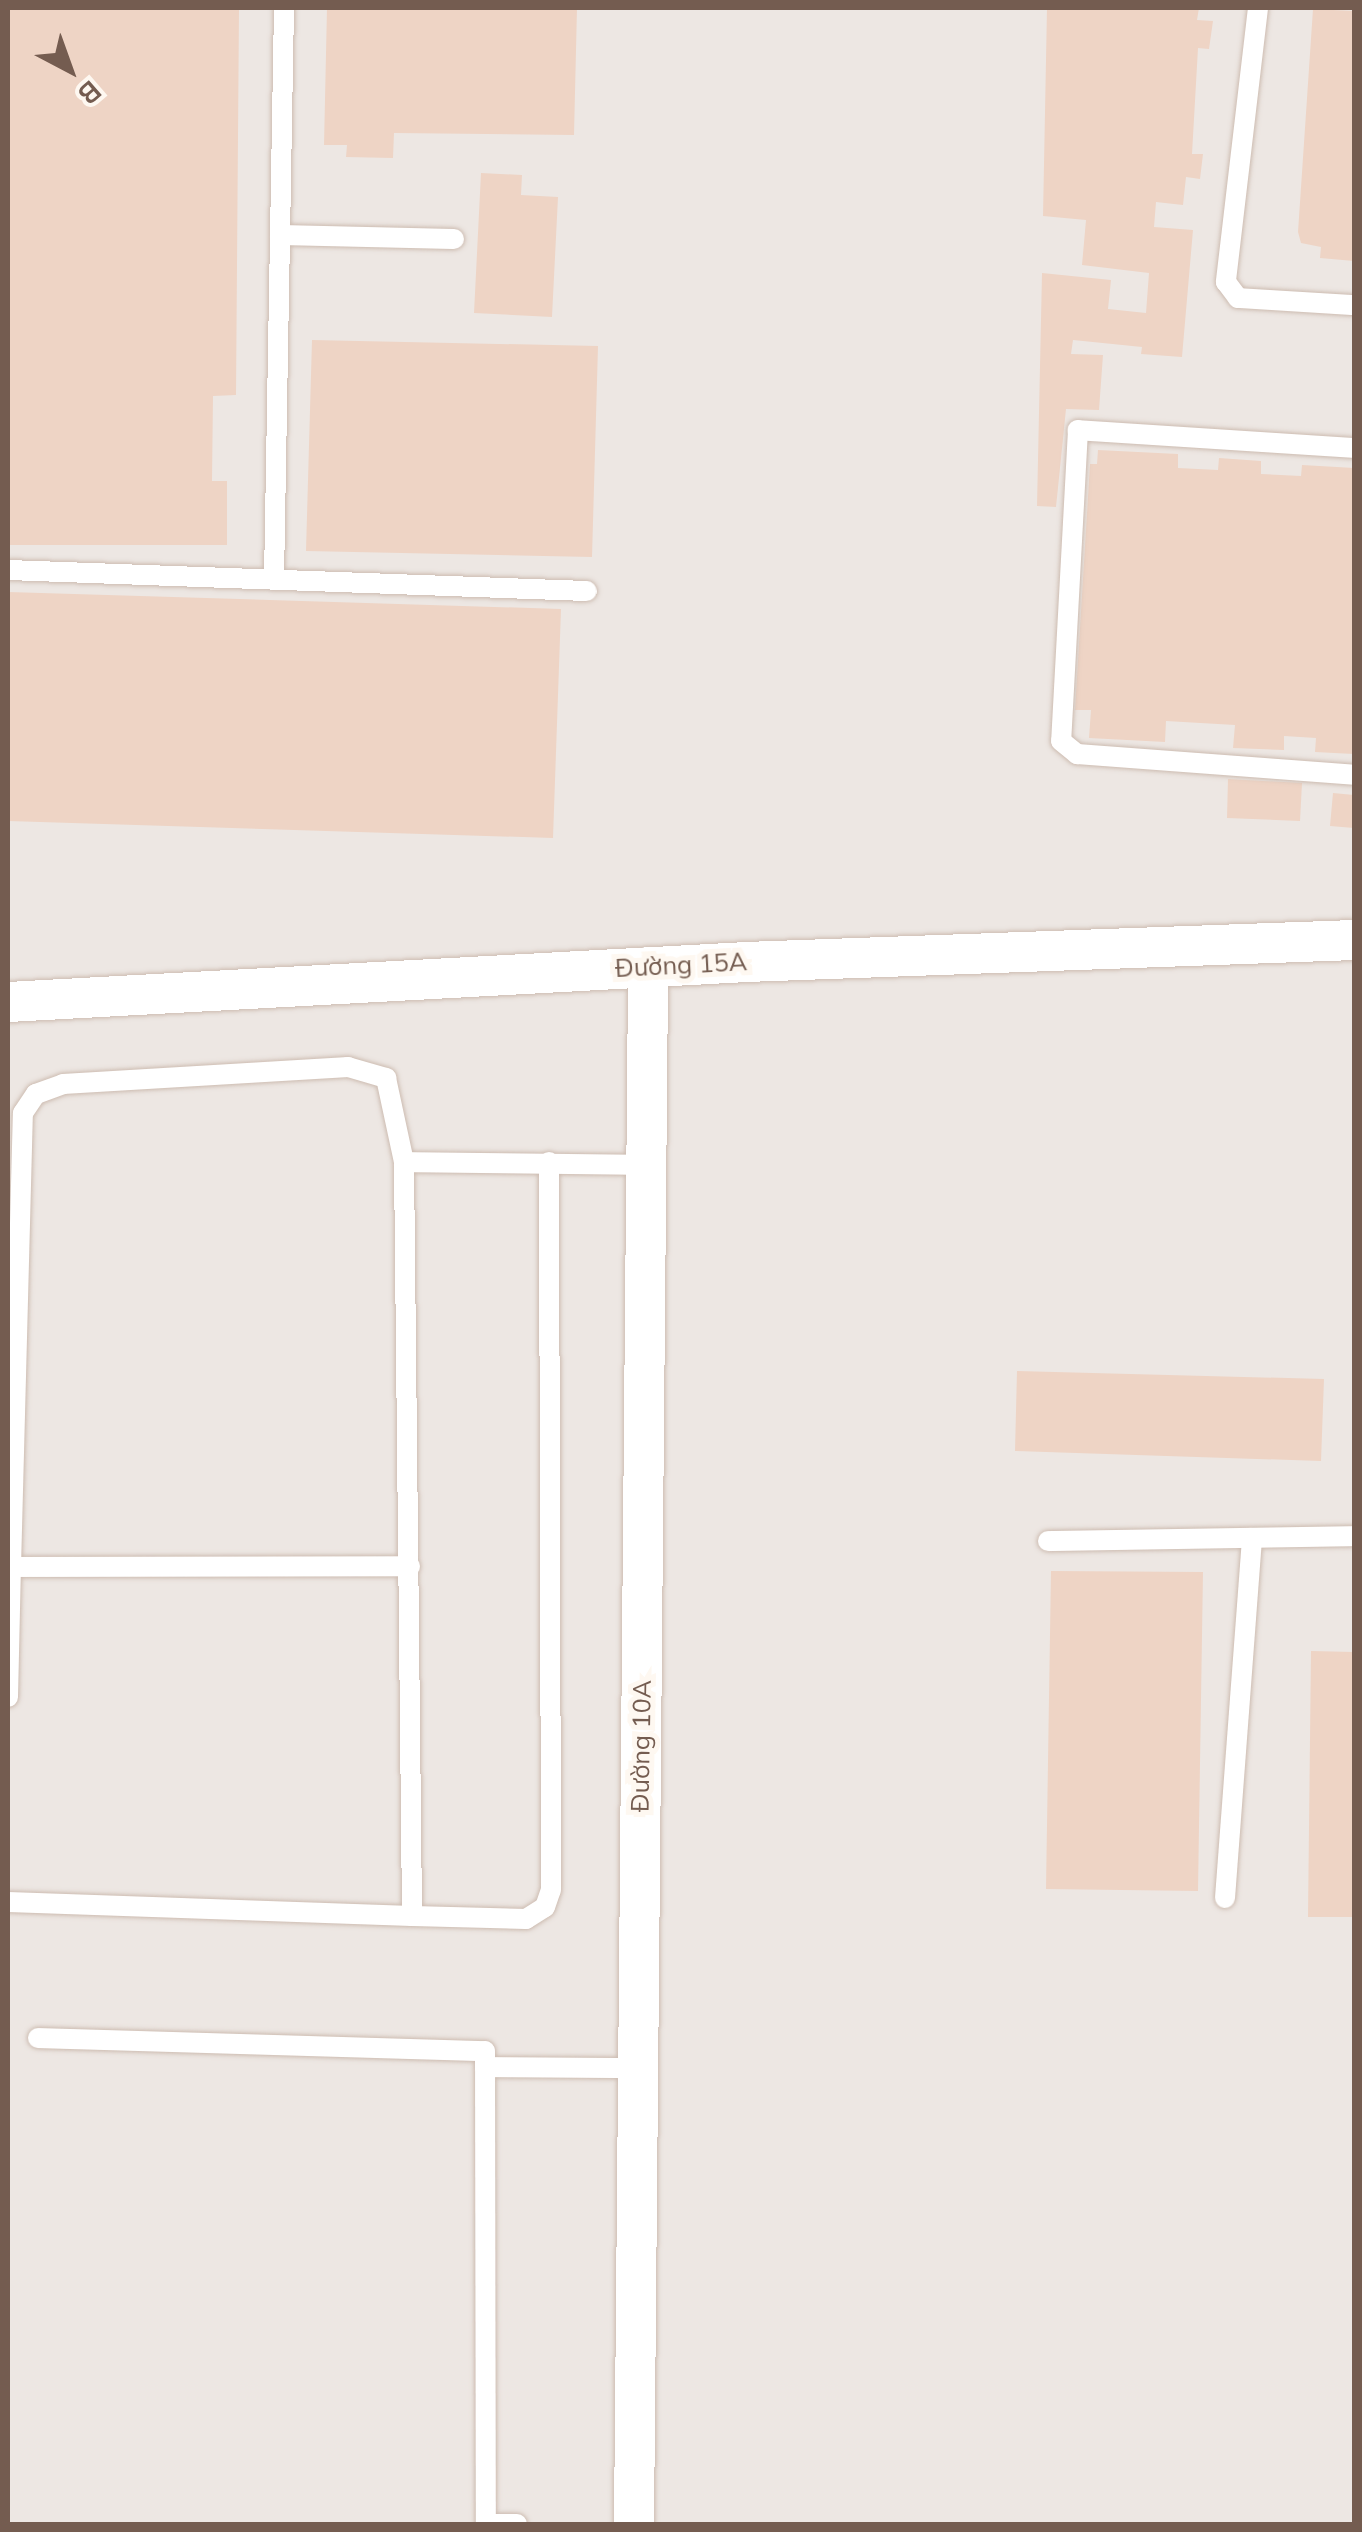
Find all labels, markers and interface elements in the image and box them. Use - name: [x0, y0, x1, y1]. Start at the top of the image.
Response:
- north arrow: [20, 20, 120, 120]
- text: B: [71, 73, 109, 113]
- street label: Đường 15A: [614, 947, 748, 983]
- street label: Đường 10A: [625, 1680, 657, 1812]

